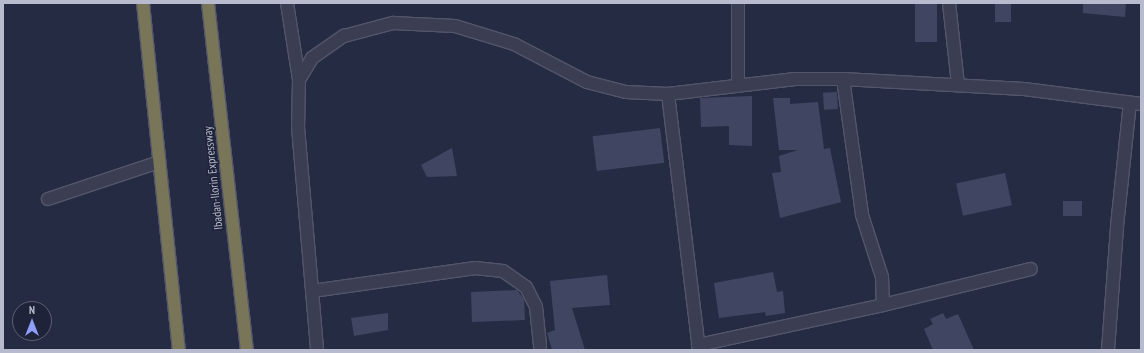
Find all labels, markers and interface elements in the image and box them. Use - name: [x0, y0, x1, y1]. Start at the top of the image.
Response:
- street label: Ibadan-Ilorin Expressway: [200, 125, 226, 231]
- north arrow: [12, 301, 52, 341]
- text: N: [29, 303, 35, 317]

